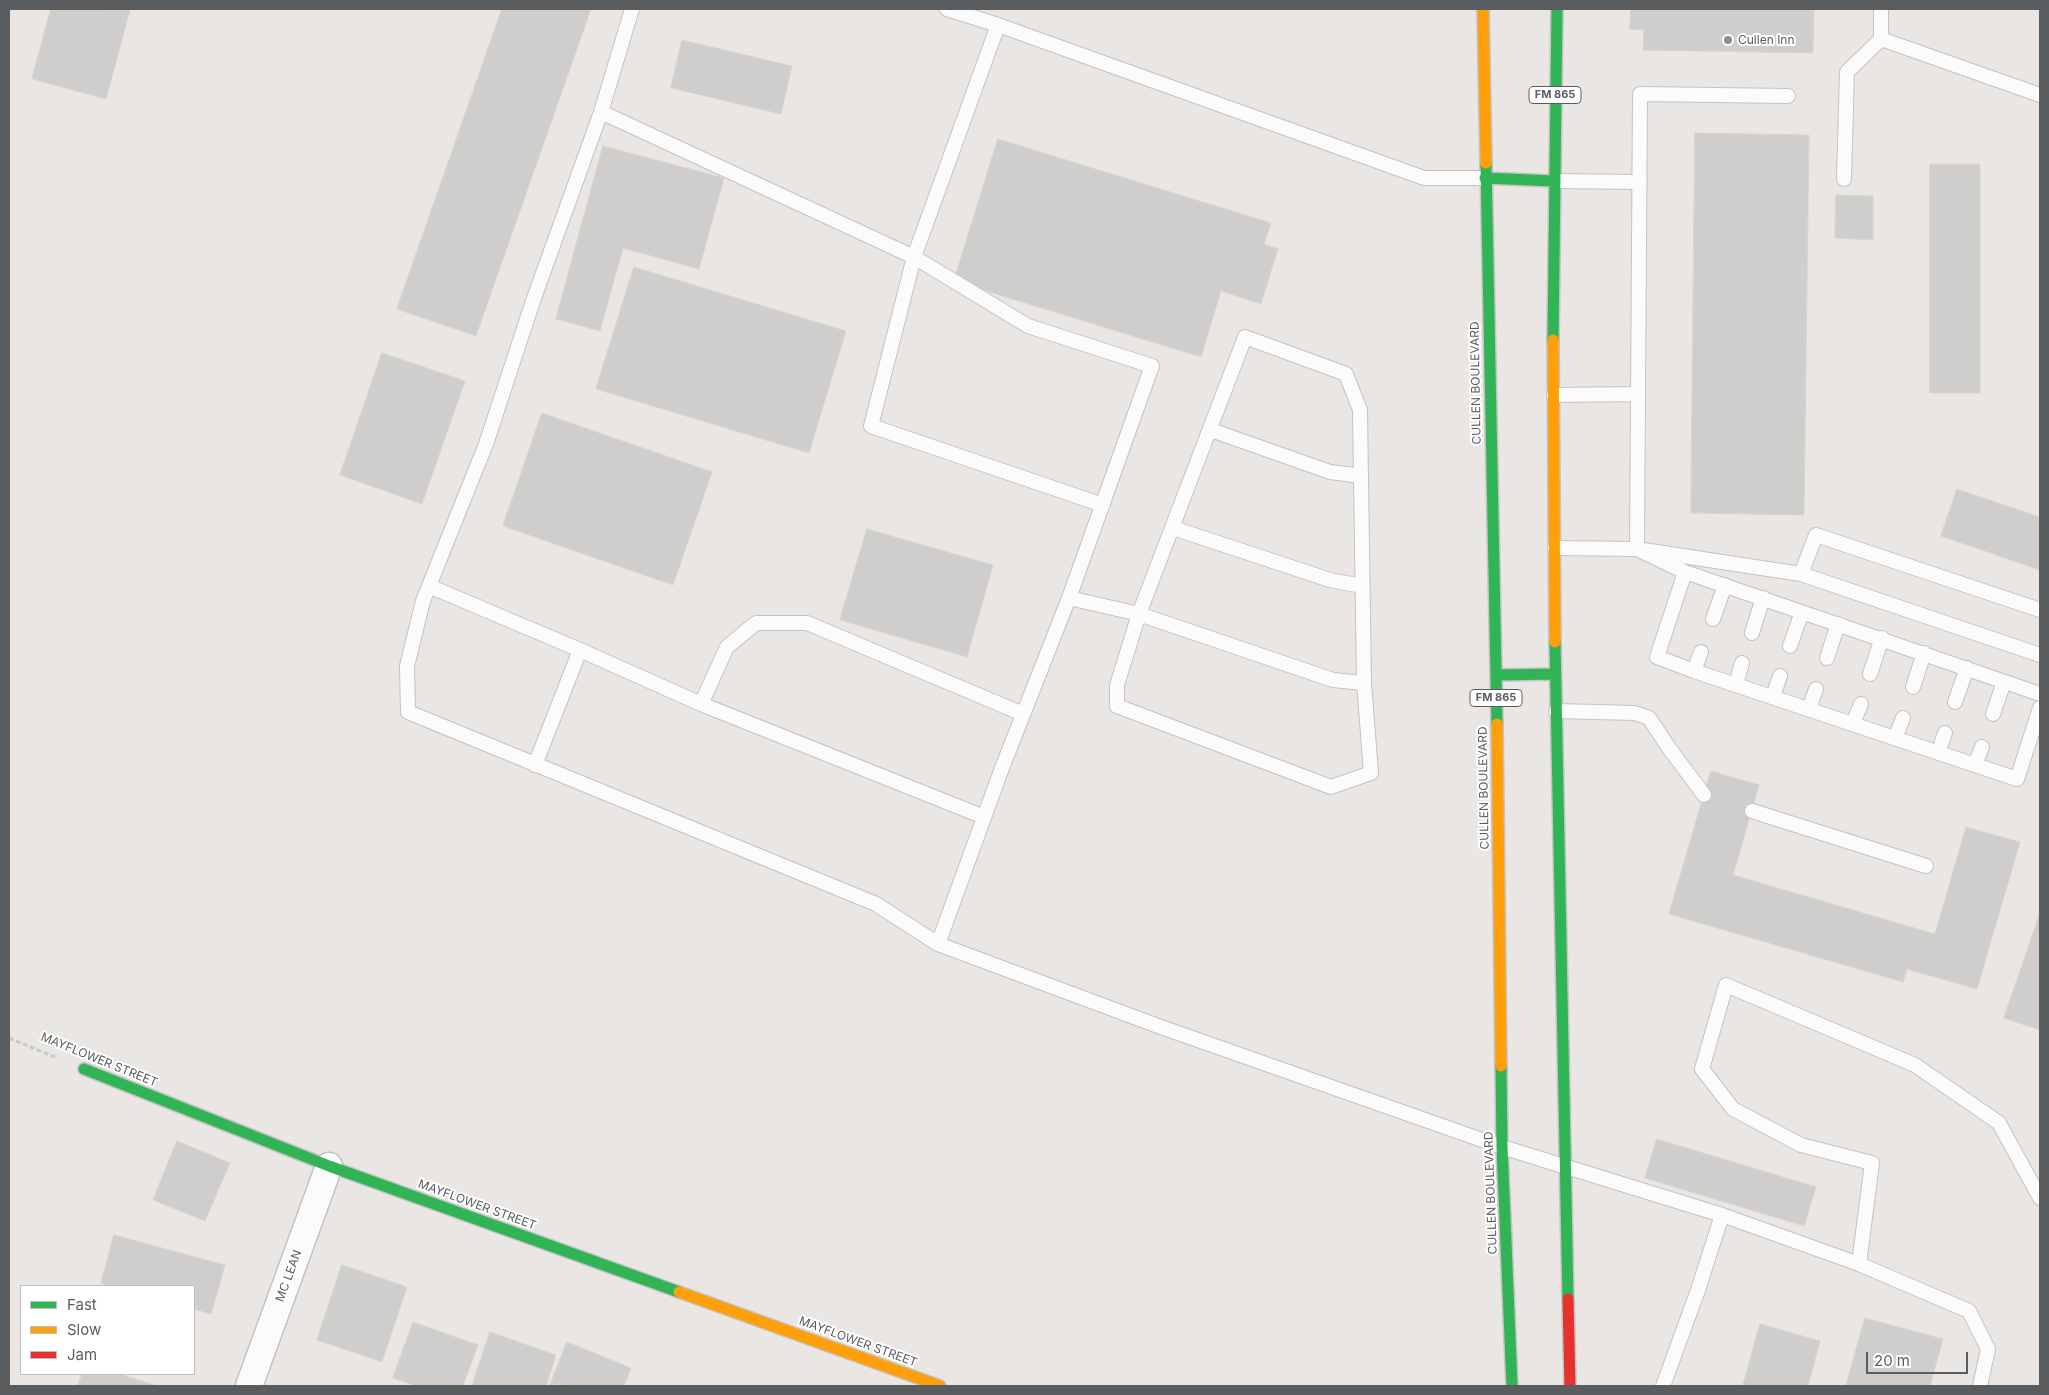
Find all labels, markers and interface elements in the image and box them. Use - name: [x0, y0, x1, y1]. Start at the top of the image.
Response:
- place label: Cullen Inn: [1738, 33, 1795, 47]
- marker: Cullen Inn: [1722, 34, 1734, 46]
- road number: FM 865: [1529, 86, 1581, 104]
- street label: CULLEN BOULEVARD: [1468, 321, 1484, 445]
- road number: FM 865: [1470, 690, 1522, 706]
- street label: CULLEN BOULEVARD: [1476, 726, 1492, 850]
- street label: MAYFLOWER STREET: [39, 1030, 159, 1090]
- street label: CULLEN BOULEVARD: [1482, 1131, 1500, 1255]
- street label: MAYFLOWER STREET: [416, 1177, 538, 1233]
- street label: MC LEAN: [273, 1248, 305, 1304]
- legend: [20, 1285, 195, 1375]
- text: Fast: [67, 1295, 97, 1314]
- street label: MAYFLOWER STREET: [797, 1314, 919, 1370]
- text: Slow: [67, 1320, 101, 1339]
- scale bar: [1869, 1342, 1972, 1374]
- text: Jam: [67, 1345, 97, 1364]
- text: 20 m: [1874, 1351, 1910, 1370]

